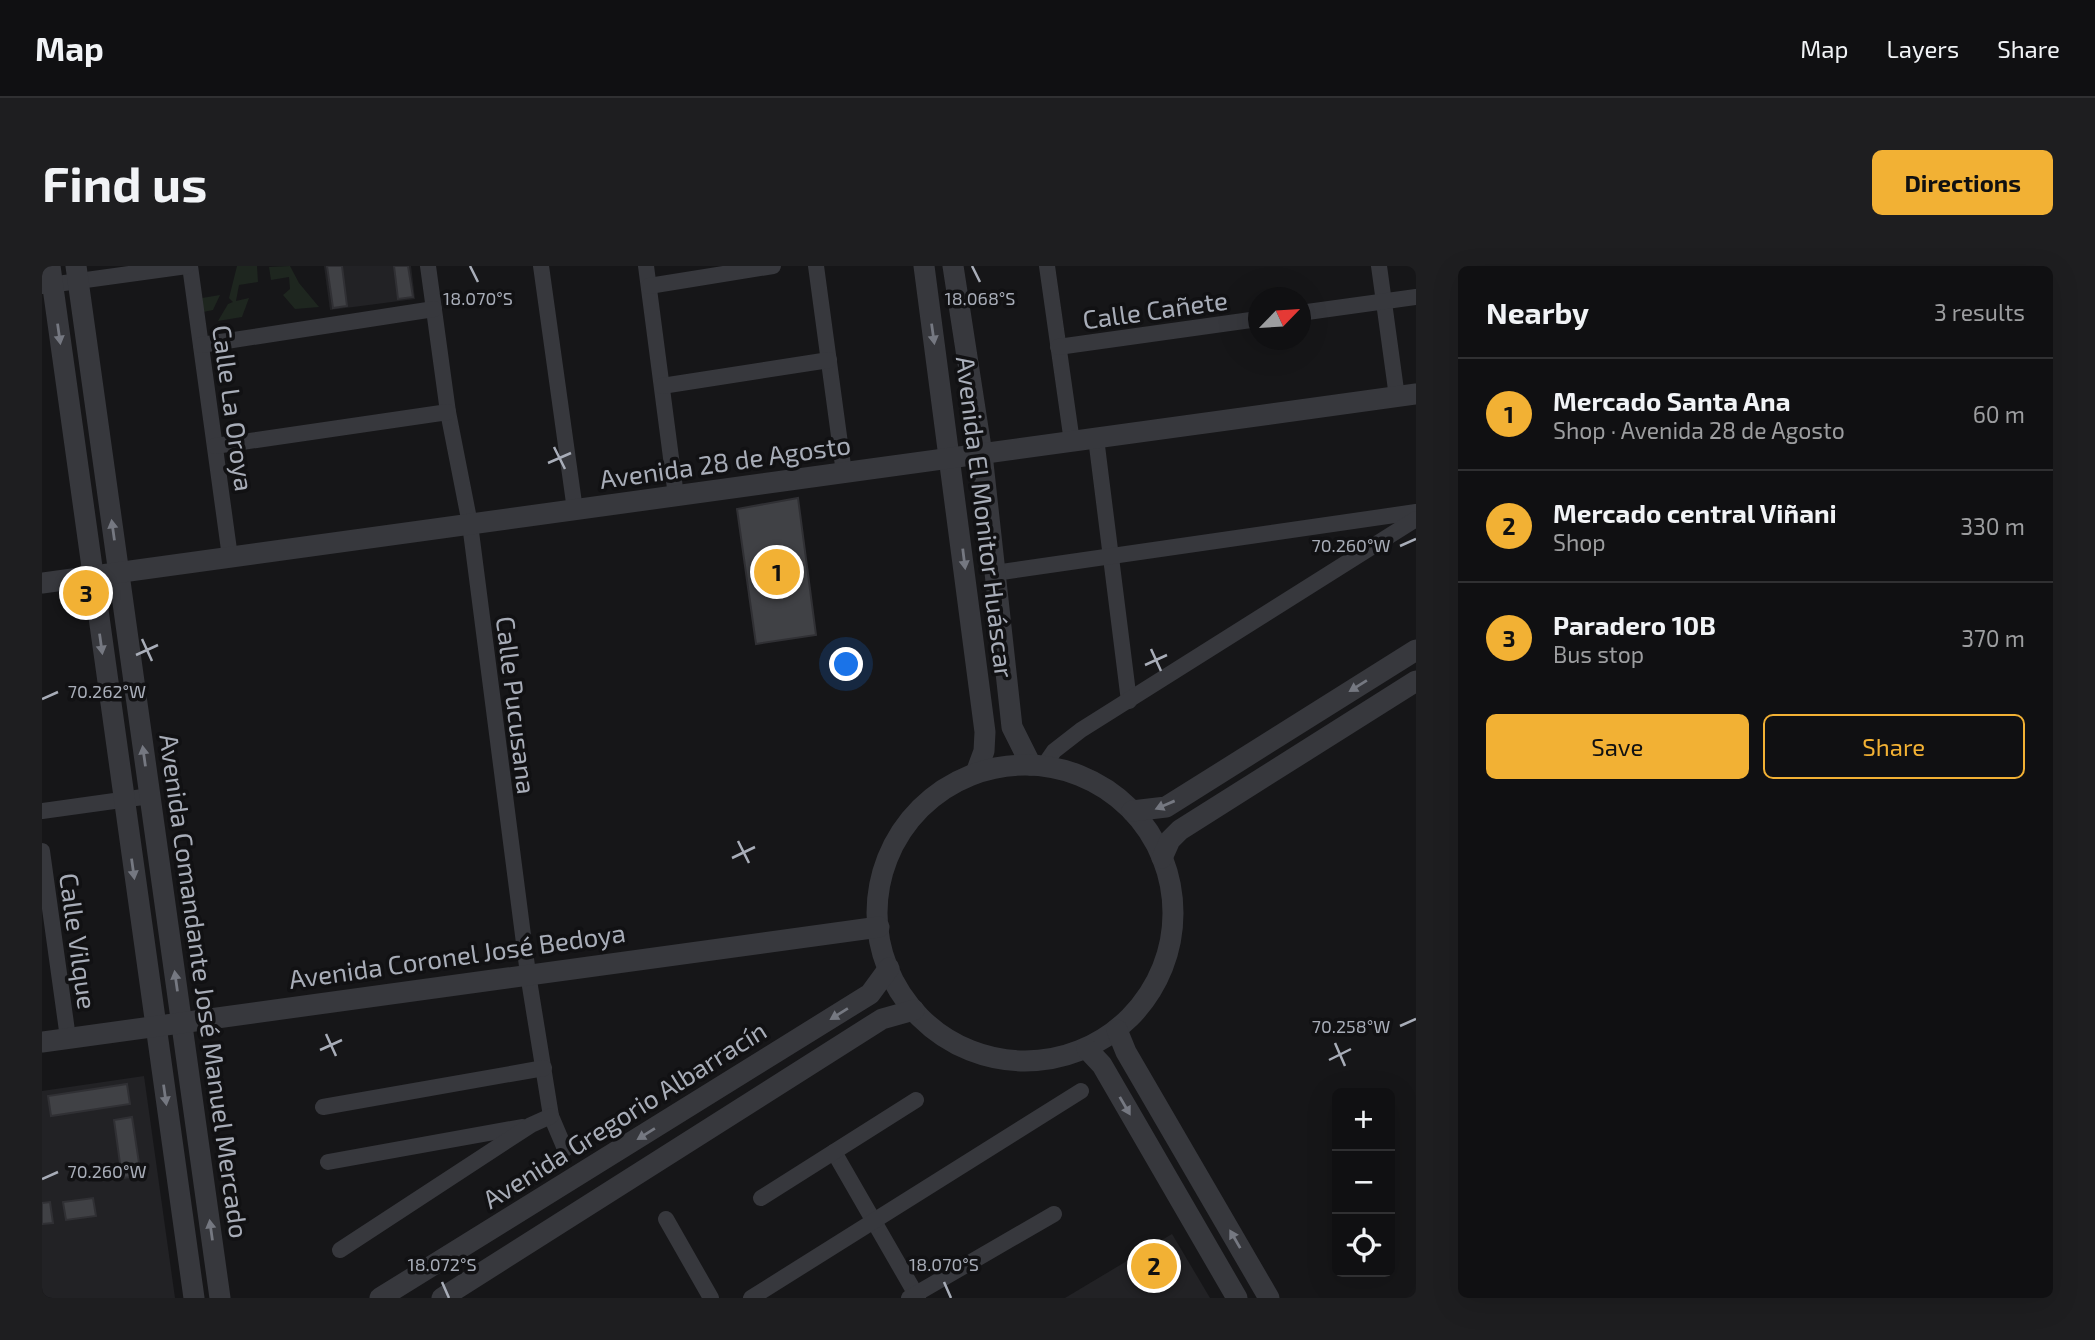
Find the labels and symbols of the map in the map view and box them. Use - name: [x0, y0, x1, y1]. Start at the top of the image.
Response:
- street label: Calle Cañete: [1080, 283, 1230, 335]
- text: 18.070°S: [443, 287, 513, 309]
- text: 18.068°S: [945, 287, 1015, 309]
- north arrow: [1248, 287, 1311, 350]
- one-way arrow: [54, 323, 65, 345]
- street label: Calle La Oroya: [207, 323, 261, 493]
- one-way arrow: [928, 323, 939, 345]
- street label: Avenida El Monitor Huáscar: [951, 354, 1021, 680]
- street label: Avenida 28 de Agosto: [597, 428, 853, 494]
- one-way arrow: [107, 519, 118, 541]
- text: 70.260°W: [1311, 534, 1391, 556]
- pin: 1: [754, 546, 800, 598]
- one-way arrow: [958, 548, 969, 570]
- pin: 3: [63, 567, 109, 619]
- street label: Calle Pucusana: [491, 614, 543, 796]
- one-way arrow: [96, 633, 107, 655]
- your location: [829, 647, 863, 681]
- one-way arrow: [1349, 679, 1368, 692]
- text: 70.262°W: [68, 680, 146, 702]
- street label: Avenida Comandante José Manuel Mercado: [154, 732, 256, 1240]
- one-way arrow: [139, 744, 150, 766]
- one-way arrow: [1154, 800, 1175, 811]
- one-way arrow: [128, 859, 139, 881]
- street label: Calle Vilque: [54, 871, 104, 1011]
- street label: Avenida Coronel José Bedoya: [287, 916, 627, 994]
- one-way arrow: [170, 970, 181, 992]
- one-way arrow: [830, 1007, 849, 1020]
- street label: Avenida Gregorio Albarracín: [476, 1014, 772, 1214]
- text: 70.258°W: [1312, 1015, 1390, 1037]
- one-way arrow: [160, 1084, 171, 1106]
- one-way arrow: [1119, 1096, 1131, 1115]
- one-way arrow: [637, 1127, 656, 1140]
- text: 70.260°W: [67, 1160, 147, 1182]
- one-way arrow: [205, 1219, 216, 1241]
- one-way arrow: [1229, 1229, 1241, 1249]
- pin: 2: [1131, 1240, 1177, 1292]
- text: 18.072°S: [407, 1253, 477, 1275]
- text: 18.070°S: [909, 1253, 979, 1275]

